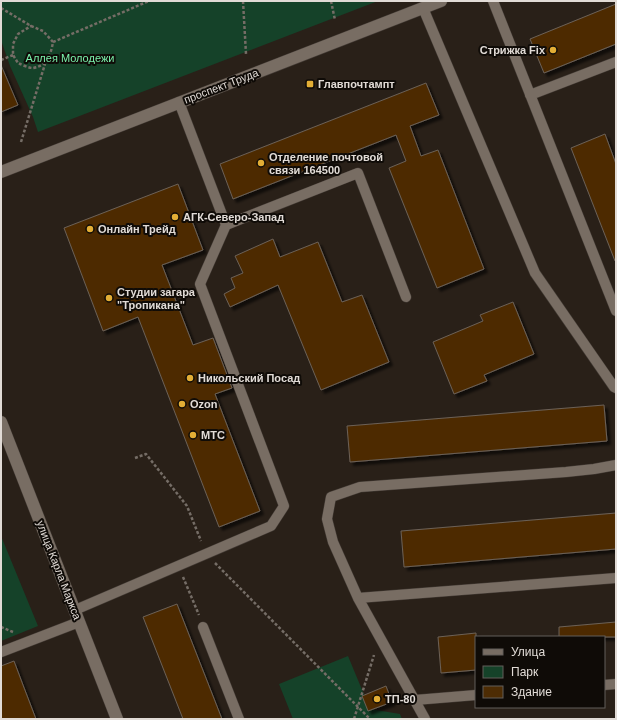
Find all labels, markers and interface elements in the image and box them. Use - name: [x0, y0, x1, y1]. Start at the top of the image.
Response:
- place label: Стрижка Fix: [480, 44, 546, 56]
- marker: Стрижка Fix: [548, 45, 558, 55]
- park label: Аллея Молодежи: [26, 52, 114, 64]
- street label: проспект Труда: [182, 66, 261, 106]
- place label: Главпочтампт: [318, 78, 395, 90]
- marker: Главпочтампт: [305, 79, 315, 89]
- place label: Отделение почтовой связи 164500: [269, 151, 383, 176]
- marker: Отделение почтовой связи 164500: [256, 158, 266, 168]
- place label: АГК-Северо-Запад: [183, 211, 284, 223]
- marker: АГК-Северо-Запад: [170, 212, 180, 222]
- place label: Онлайн Трейд: [98, 223, 176, 235]
- marker: Онлайн Трейд: [85, 224, 95, 234]
- place label: Студии загара "Тропикана": [117, 286, 196, 311]
- marker: Студии загара "Тропикана": [104, 293, 114, 303]
- place label: Никольский Посад: [198, 372, 300, 384]
- marker: Никольский Посад: [185, 373, 195, 383]
- place label: Ozon: [190, 398, 218, 410]
- marker: Ozon: [177, 399, 187, 409]
- place label: МТС: [201, 429, 225, 441]
- marker: МТС: [188, 430, 198, 440]
- street label: улица Карла Маркса: [35, 519, 84, 622]
- legend: [475, 636, 605, 708]
- text: Улица: [511, 645, 545, 659]
- text: Парк: [511, 665, 539, 679]
- text: Здание: [511, 685, 552, 699]
- place label: ТП-80: [385, 693, 416, 705]
- marker: ТП-80: [372, 694, 382, 704]

